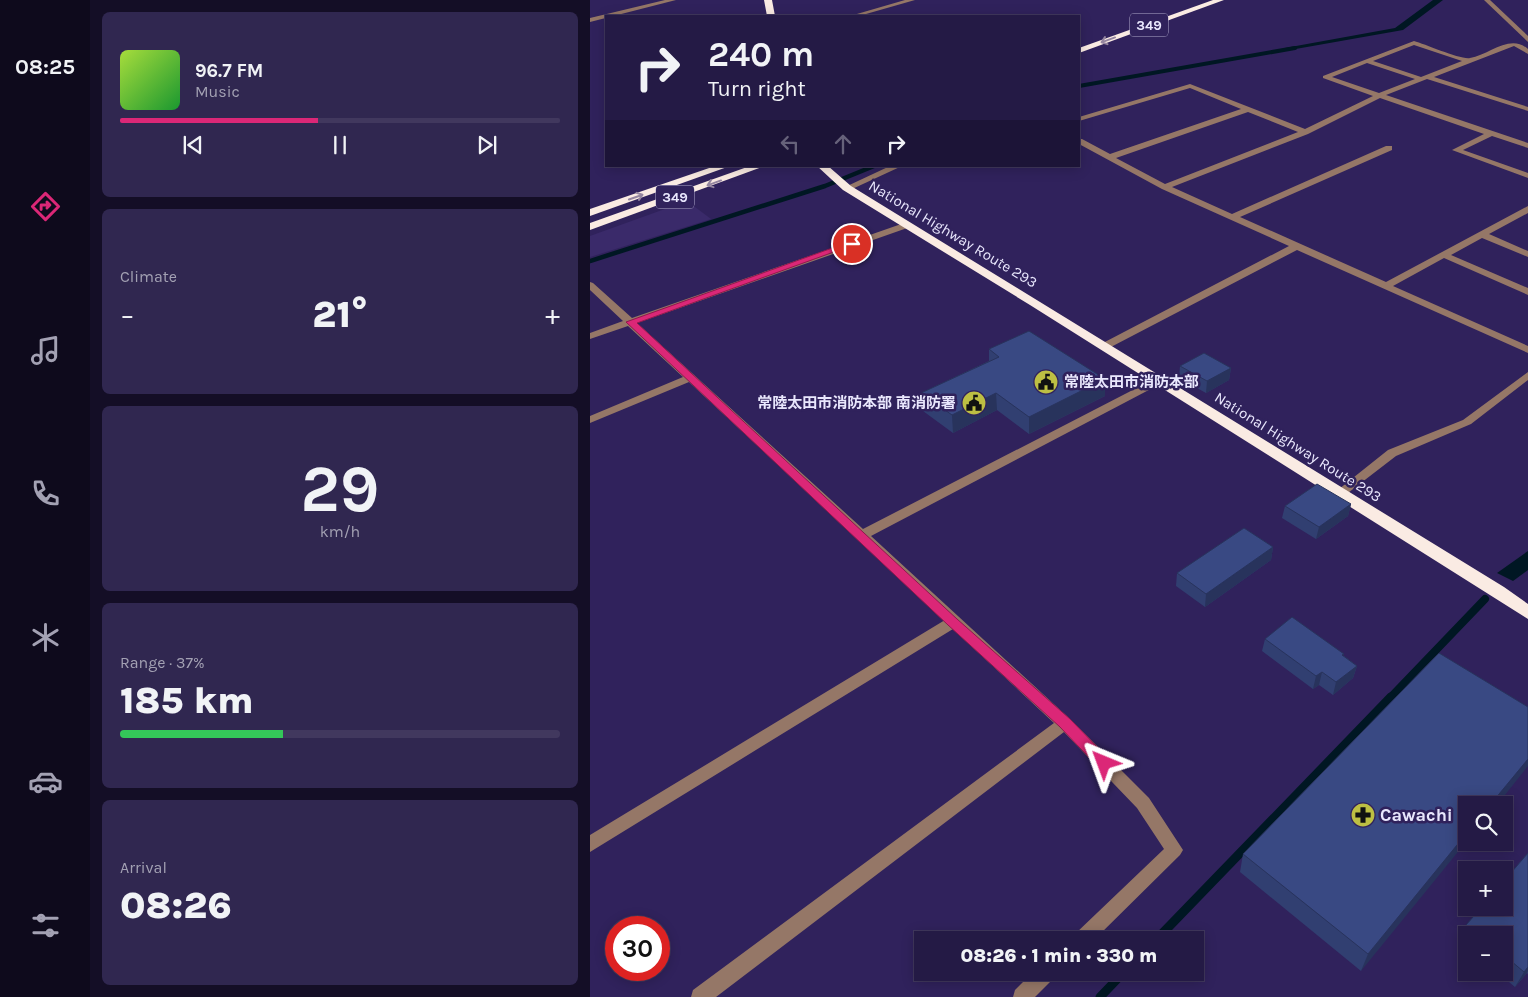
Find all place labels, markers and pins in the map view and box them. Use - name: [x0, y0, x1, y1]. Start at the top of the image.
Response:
- pin: [831, 223, 873, 265]
- public building icon: 常陸太田市消防本部: [1033, 369, 1059, 395]
- place label: 常陸太田市消防本部: [1064, 373, 1199, 391]
- public building icon: 常陸太田市消防本部 南消防署: [961, 390, 987, 416]
- place label: 常陸太田市消防本部 南消防署: [757, 394, 956, 412]
- pharmacy icon: Cawachi: [1350, 802, 1376, 828]
- place label: Cawachi: [1380, 804, 1453, 826]

